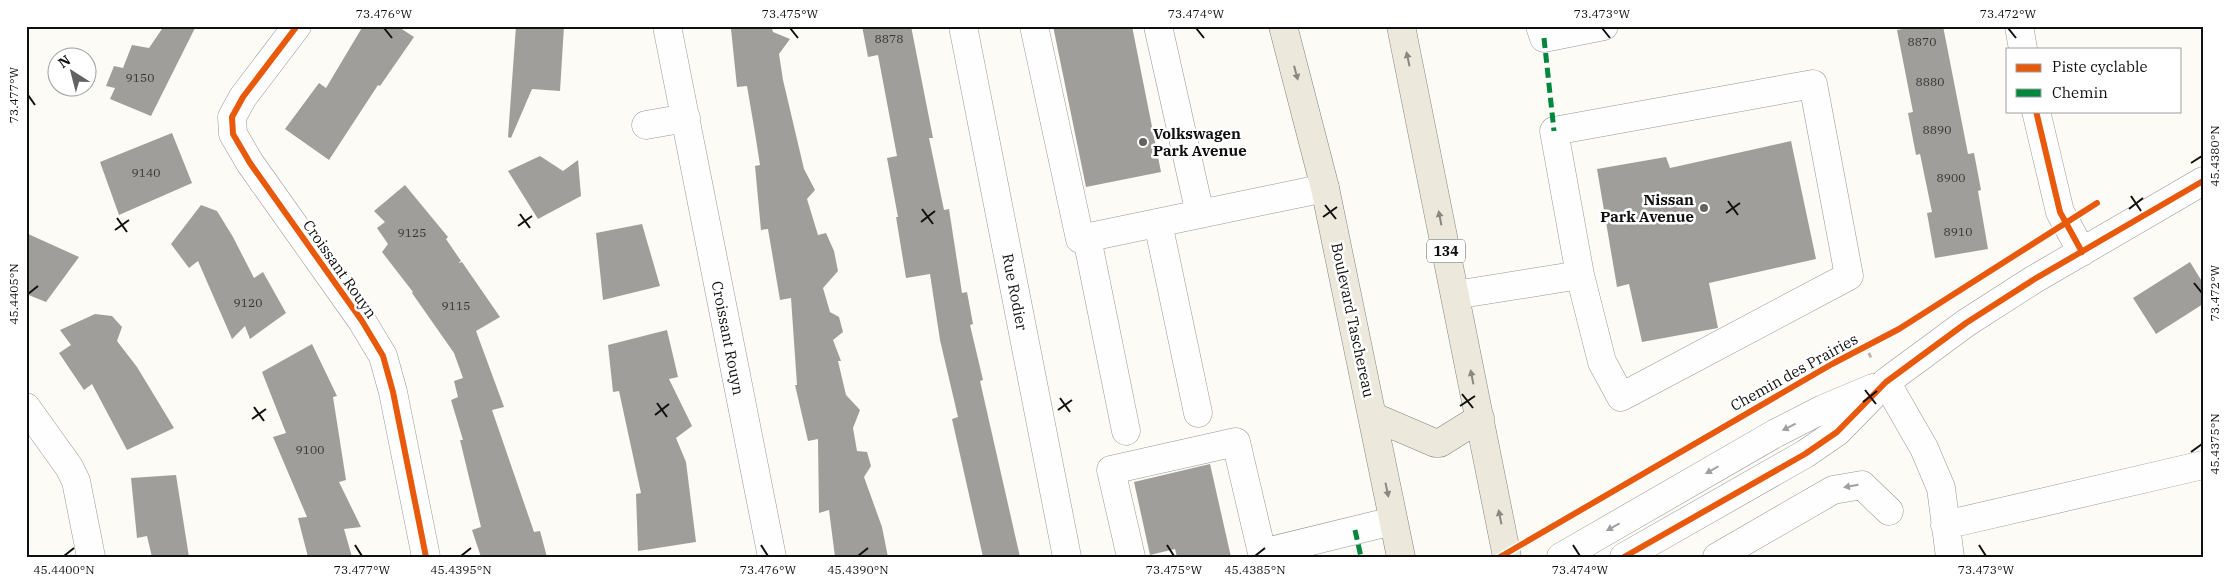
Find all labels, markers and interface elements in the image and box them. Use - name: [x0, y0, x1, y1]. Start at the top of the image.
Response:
- text: 73.476°W: [356, 6, 413, 21]
- text: 73.475°W: [762, 6, 819, 21]
- text: 73.474°W: [1168, 6, 1225, 21]
- text: 73.473°W: [1574, 6, 1631, 21]
- text: 73.472°W: [1980, 6, 2037, 21]
- house number: 8878: [875, 31, 903, 46]
- house number: 8870: [1908, 34, 1936, 49]
- north arrow: [48, 48, 98, 98]
- legend: [2006, 48, 2182, 112]
- one-way arrow: [1403, 50, 1411, 66]
- text: N: [55, 51, 74, 72]
- text: Piste cyclable: [2052, 57, 2148, 76]
- text: 73.477°W: [6, 66, 21, 123]
- one-way arrow: [1292, 66, 1300, 81]
- house number: 9150: [126, 70, 154, 85]
- house number: 8880: [1916, 74, 1944, 89]
- text: Chemin: [2052, 83, 2108, 102]
- house number: 8890: [1923, 122, 1951, 137]
- place label: Volkswagen Park Avenue: [1153, 124, 1247, 160]
- text: 45.4380°N: [2207, 125, 2222, 187]
- marker: Volkswagen Park Avenue: [1137, 136, 1149, 148]
- house number: 9140: [132, 165, 160, 180]
- house number: 8900: [1937, 170, 1965, 185]
- place label: Nissan Park Avenue: [1600, 190, 1694, 226]
- marker: Nissan Park Avenue: [1698, 202, 1710, 214]
- one-way arrow: [1436, 210, 1444, 226]
- street label: Croissant Rouyn: [299, 216, 381, 322]
- house number: 8910: [1944, 224, 1972, 239]
- house number: 9125: [398, 225, 426, 240]
- road number: 134: [1427, 240, 1465, 262]
- street label: Boulevard Taschereau: [1327, 241, 1379, 399]
- street label: Rue Rodier: [998, 252, 1032, 332]
- text: 45.4405°N: [6, 263, 21, 325]
- text: 73.472°W: [2207, 264, 2222, 321]
- street label: Croissant Rouyn: [708, 279, 748, 397]
- house number: 9120: [234, 295, 262, 310]
- house number: 9115: [442, 298, 470, 313]
- street label: Chemin des Prairies: [1727, 329, 1861, 415]
- one-way arrow: [1467, 369, 1475, 385]
- text: 45.4375°N: [2207, 413, 2222, 475]
- one-way arrow: [1781, 423, 1796, 431]
- house number: 9100: [296, 442, 324, 457]
- one-way arrow: [1705, 466, 1720, 474]
- one-way arrow: [1383, 482, 1391, 498]
- one-way arrow: [1843, 483, 1859, 491]
- one-way arrow: [1495, 508, 1503, 524]
- one-way arrow: [1606, 523, 1619, 532]
- text: 45.4400°N: [33, 562, 95, 577]
- text: 73.477°W: [334, 562, 391, 577]
- text: 45.4395°N: [430, 562, 492, 577]
- text: 73.476°W: [740, 562, 797, 577]
- text: 45.4390°N: [827, 562, 889, 577]
- text: 73.475°W: [1146, 562, 1203, 577]
- text: 45.4385°N: [1224, 562, 1286, 577]
- text: 73.474°W: [1552, 562, 1609, 577]
- text: 73.473°W: [1958, 562, 2015, 577]

